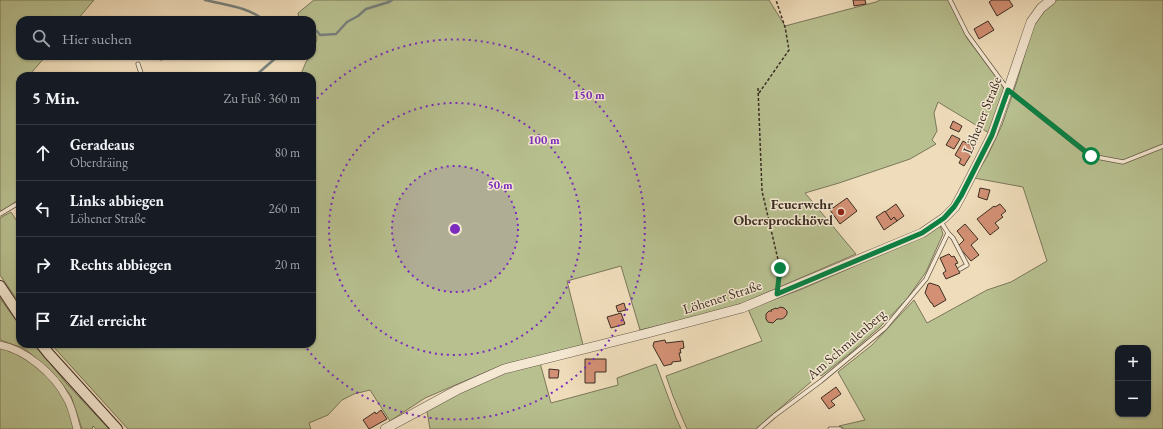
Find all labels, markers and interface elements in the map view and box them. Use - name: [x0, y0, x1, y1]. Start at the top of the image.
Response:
- search box: [16, 16, 316, 60]
- icon: search: [30, 27, 52, 49]
- text: Hier suchen: [62, 29, 132, 48]
- street label: Löhener Straße: [958, 73, 1006, 156]
- text: 5 Min.: [32, 87, 79, 109]
- text: 150 m: [573, 87, 605, 103]
- text: Zu Fuß · 360 m: [223, 90, 300, 107]
- text: 100 m: [528, 132, 560, 148]
- text: Geradeaus: [70, 135, 134, 154]
- icon: ahead: [32, 142, 54, 164]
- text: 80 m: [275, 144, 300, 161]
- route start: [1082, 147, 1100, 165]
- text: Oberdräing: [70, 154, 128, 171]
- text: 50 m: [487, 177, 513, 193]
- text: Links abbiegen: [70, 191, 164, 210]
- place label: Feuerwehr Obersprockhövel: [733, 195, 833, 229]
- icon: left: [32, 198, 54, 220]
- text: 260 m: [269, 200, 300, 217]
- marker: Feuerwehr Obersprockhövel: [836, 207, 846, 217]
- text: Löhener Straße: [70, 210, 146, 227]
- centre of rings: [448, 222, 462, 236]
- icon: right: [32, 254, 54, 276]
- text: Rechts abbiegen: [70, 255, 172, 274]
- text: 20 m: [275, 256, 300, 273]
- route end: [771, 259, 789, 277]
- street label: Löhener Straße: [680, 276, 764, 318]
- street label: Am Schmalenberg: [802, 304, 890, 384]
- icon: arrive: [32, 310, 54, 332]
- text: Ziel erreicht: [70, 311, 146, 330]
- map controls: [1115, 345, 1151, 417]
- button: +: [1115, 345, 1151, 381]
- button: −: [1115, 381, 1151, 417]

